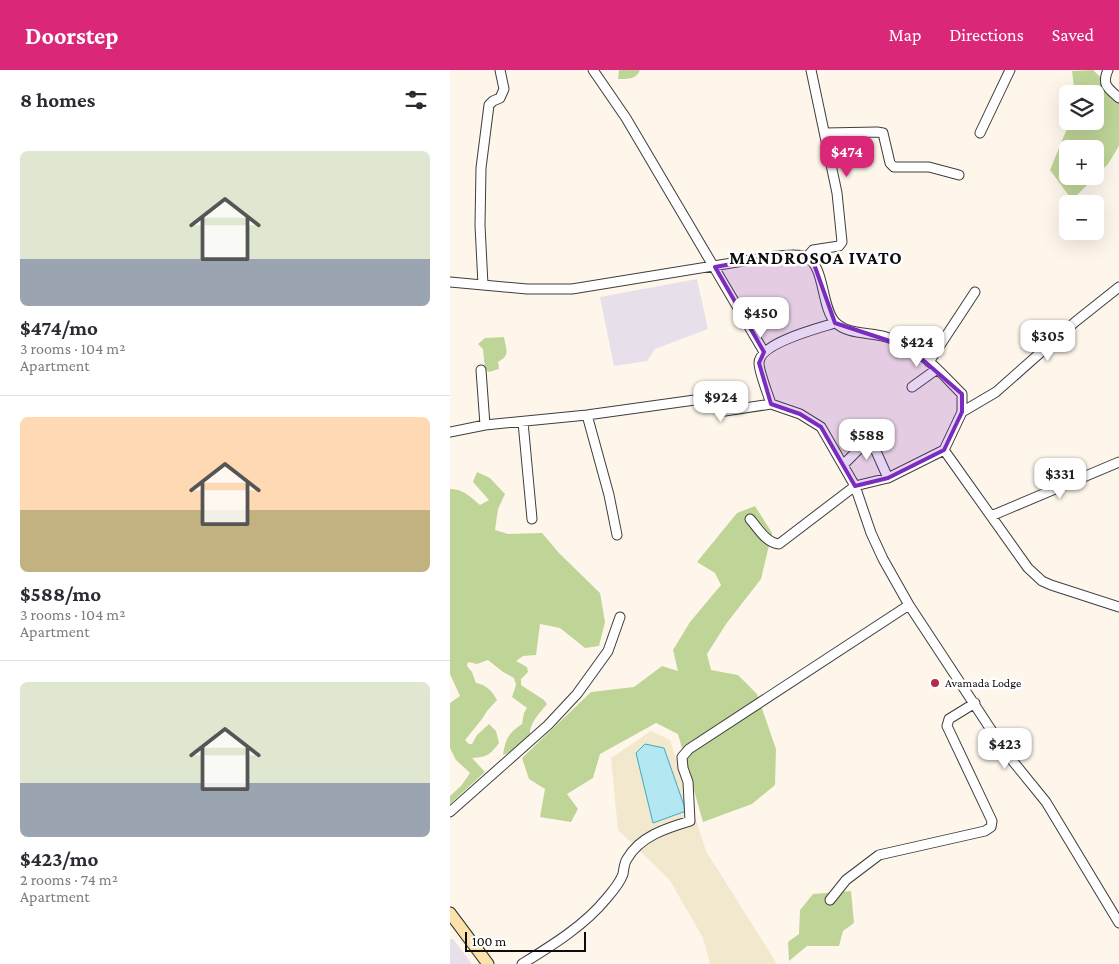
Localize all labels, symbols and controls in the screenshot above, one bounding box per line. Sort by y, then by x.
text: Doorstep [25,22,118,49]
text: Map [889,25,921,45]
text: Directions [949,25,1024,45]
text: Saved [1052,25,1094,45]
map controls [1059,85,1104,240]
button: layers [1059,85,1104,130]
icon: filters [402,86,430,114]
text: 8 homes [20,88,95,112]
pin: $474 [817,136,877,178]
button: + [1059,140,1104,185]
text: $474 [831,143,863,160]
icon: home [180,184,270,274]
button: − [1059,195,1104,240]
district label: MANDROSOA IVATO [729,248,903,268]
pin: $450 [731,296,791,339]
text: $450 [744,304,778,321]
text: $474/mo [20,316,98,340]
pin: $305 [1018,320,1078,362]
pin: $424 [887,326,947,368]
text: $305 [1031,327,1065,344]
text: $424 [900,333,934,350]
text: 3 rooms · 104 m² [20,340,125,357]
text: Apartment [20,357,90,374]
pin: $924 [691,380,751,423]
text: $924 [704,388,738,405]
pin: $588 [837,418,897,461]
text: $588 [850,426,884,443]
icon: home [180,449,270,539]
pin: $331 [1030,458,1090,500]
text: $331 [1045,465,1075,482]
text: $588/mo [20,582,101,606]
text: 3 rooms · 104 m² [20,606,125,623]
text: Apartment [20,623,90,640]
place label: Avamada Lodge [945,676,1021,690]
marker: Avamada Lodge [929,677,941,689]
icon: home [180,714,270,804]
pin: $423 [975,728,1035,770]
text: $423 [989,735,1021,752]
text: $423/mo [20,847,98,871]
text: 2 rooms · 74 m² [20,871,118,888]
text: Apartment [20,888,90,905]
scale bar [465,929,586,952]
text: 100 m [472,933,506,949]

